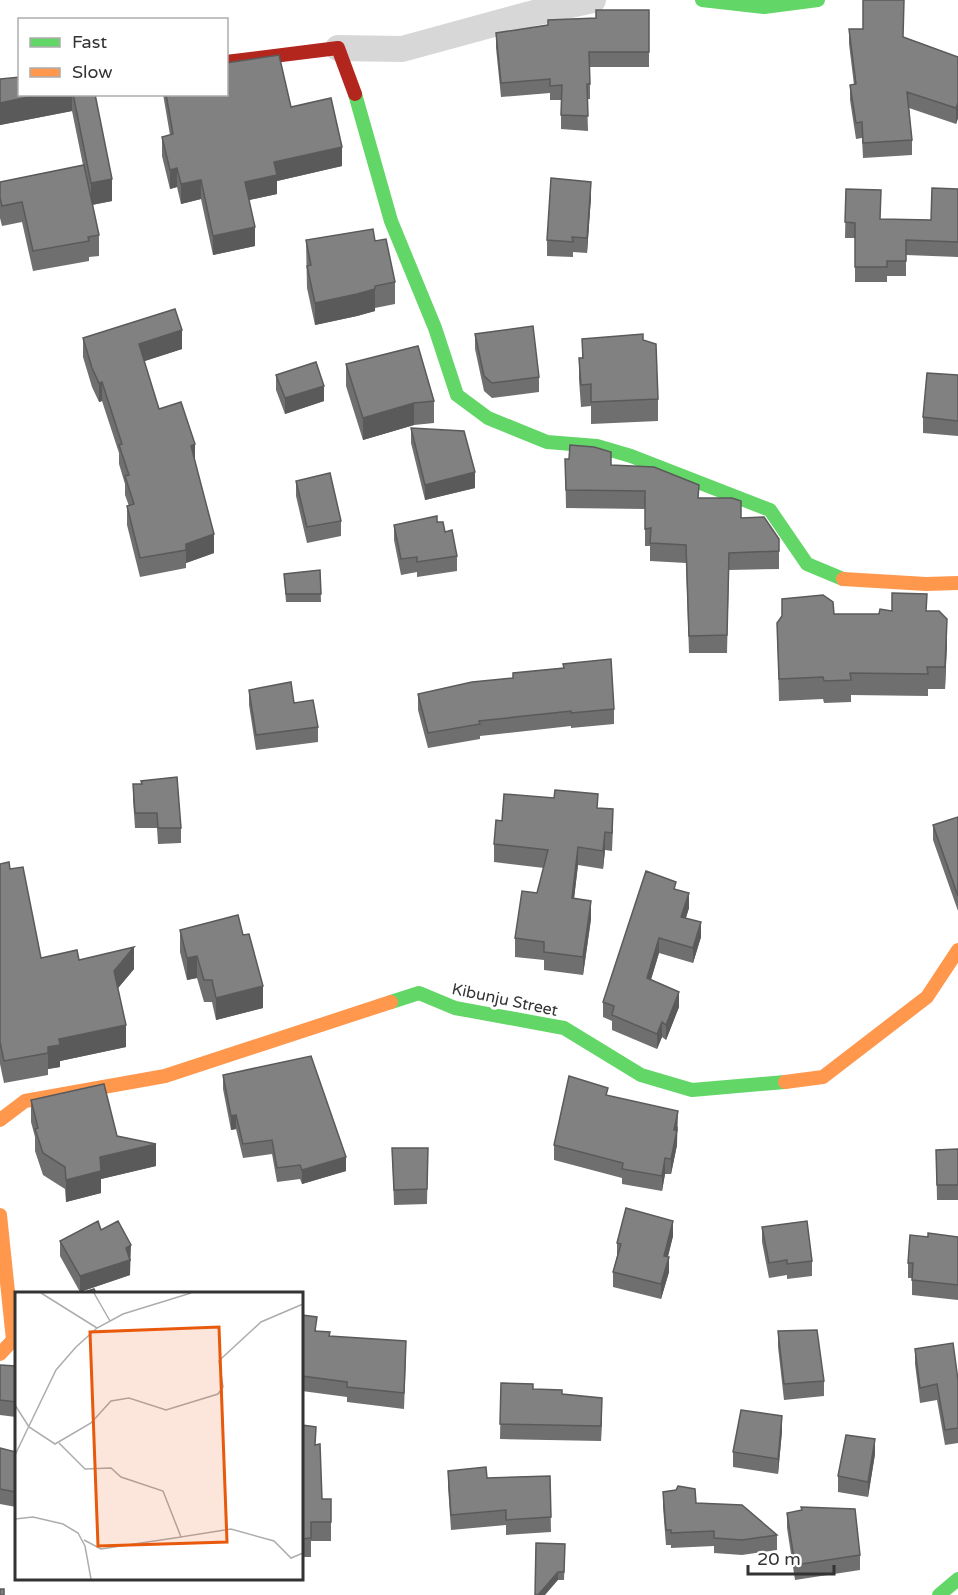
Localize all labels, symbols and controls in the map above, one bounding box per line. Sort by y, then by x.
legend [18,18,228,96]
text: Fast [72,31,107,53]
text: Slow [72,61,113,83]
street label: Kibunju Street [450,979,560,1021]
inset map [15,1292,303,1580]
scale bar [748,1538,834,1576]
text: 20 m [757,1548,801,1570]

